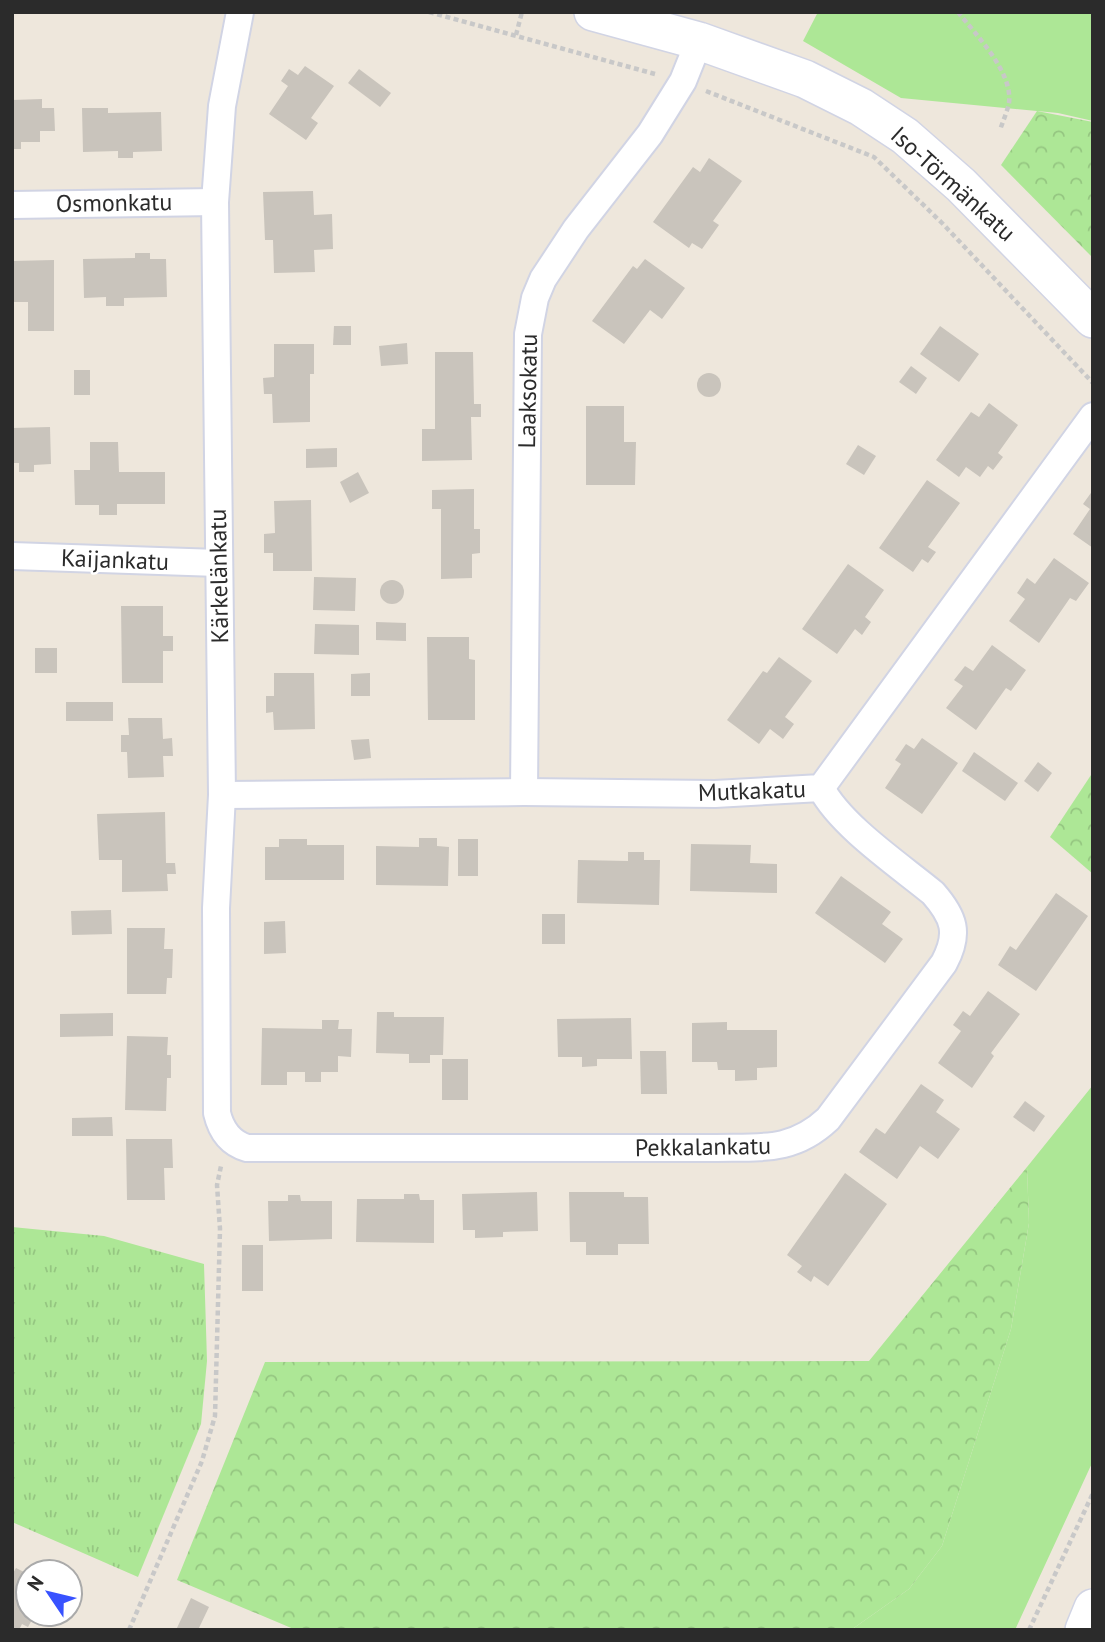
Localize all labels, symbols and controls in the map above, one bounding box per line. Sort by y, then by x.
street label: Iso-Törmänkatu [884,119,1022,248]
street label: Osmonkatu [55,186,172,219]
street label: Laaksokatu [511,333,544,449]
street label: Kärkelänkatu [202,508,235,644]
street label: Kaijankatu [60,542,170,577]
street label: Mutkakatu [698,773,806,808]
street label: Pekkalankatu [635,1130,771,1163]
north arrow [14,1558,84,1628]
text: N [22,1571,48,1595]

